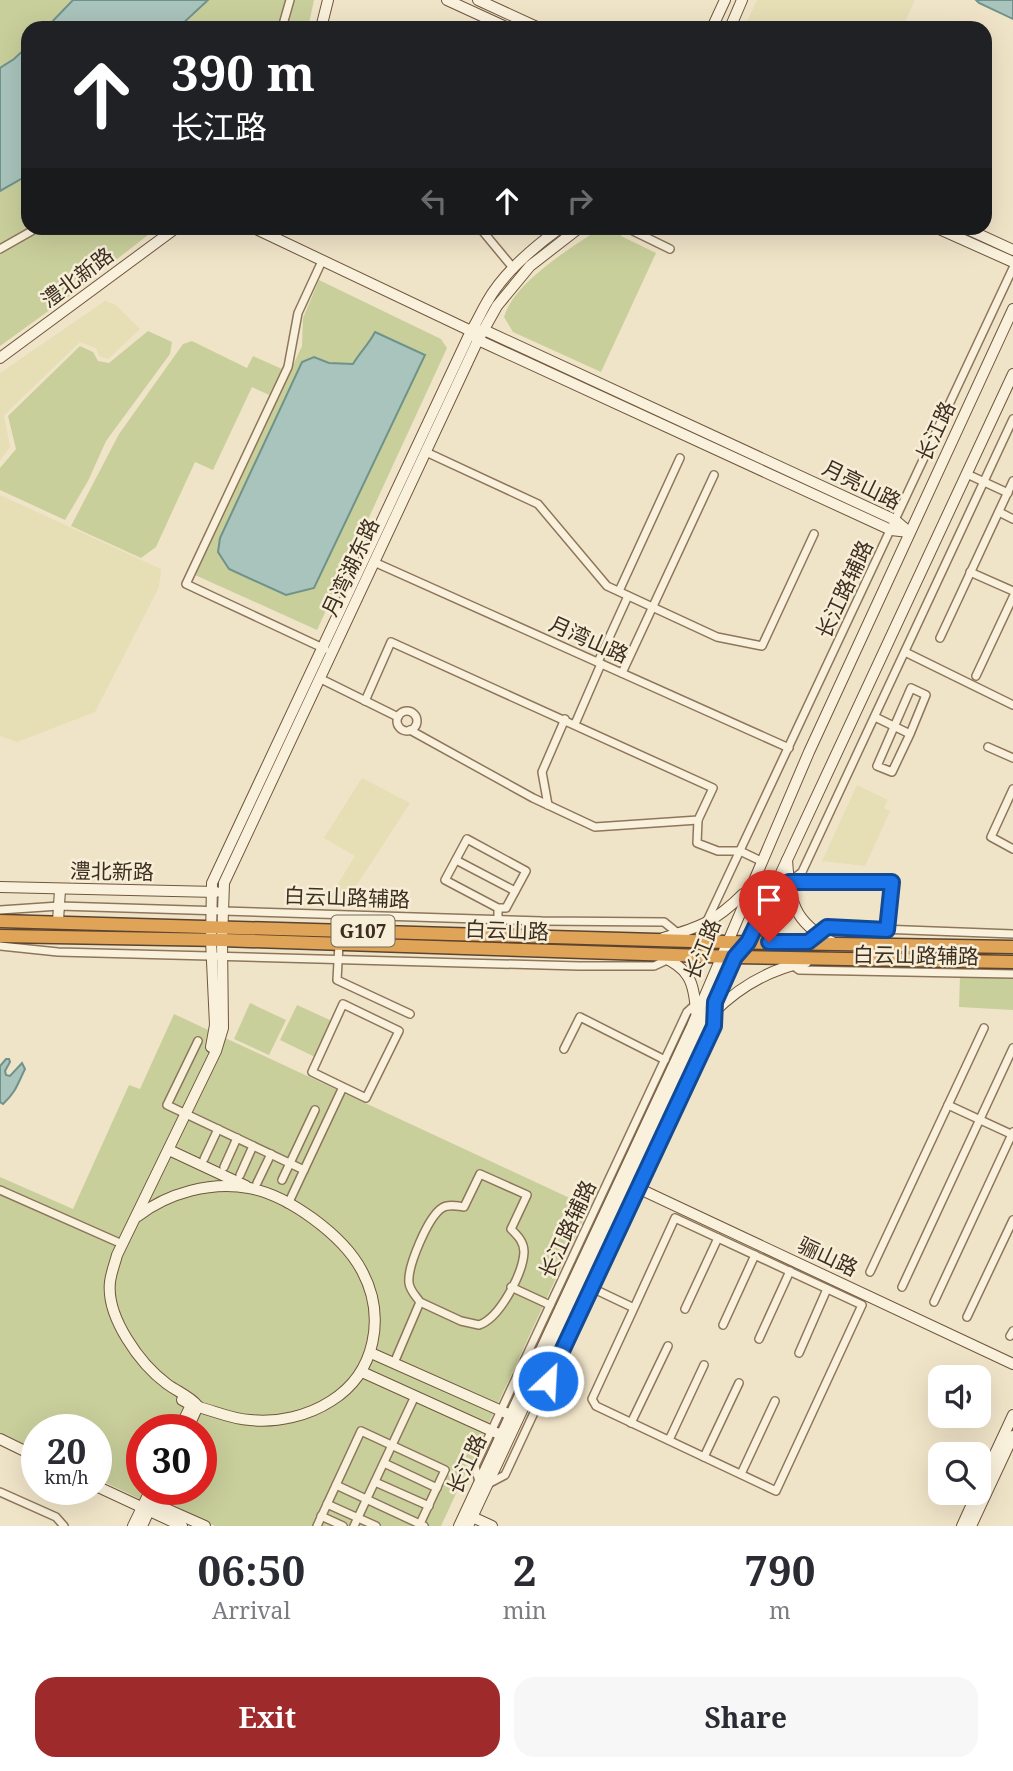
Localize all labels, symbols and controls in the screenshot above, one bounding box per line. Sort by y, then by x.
text: 390 m [171,39,315,105]
icon: ahead [56,49,147,140]
text: 长江路 [171,105,267,148]
icon: left [415,182,453,220]
icon: ahead [488,182,526,220]
icon: right [561,182,599,220]
street label: 澧北新路 [35,241,119,313]
street label: 长江路 [909,397,961,465]
street label: 月亮山路 [818,453,906,515]
street label: 月湾湖东路 [315,514,385,620]
street label: 长江路辅路 [809,536,879,642]
street label: 月湾山路 [545,609,633,669]
street label: 澧北新路 [70,856,154,886]
pin [739,870,799,942]
street label: 白云山路辅路 [284,881,410,913]
icon: arrive [750,881,788,919]
street label: 白云山路 [465,915,549,945]
street label: 长江路 [677,915,727,983]
road number: G107 [332,916,394,946]
street label: 白云山路辅路 [853,940,979,970]
street label: 长江路辅路 [532,1176,602,1282]
street label: 骊山路 [794,1230,862,1282]
position arrow [511,1344,585,1418]
map controls [928,1365,991,1505]
button: sound [928,1365,991,1428]
speed limit sign: 30 [126,1414,217,1505]
text: 20 [47,1427,86,1474]
street label: 长江路 [440,1430,492,1498]
button: search [928,1442,991,1505]
text: km/h [44,1465,89,1489]
text: 06:50 [198,1541,305,1598]
text: 2 [513,1541,537,1598]
text: 790 [744,1541,815,1598]
text: Arrival [212,1594,291,1626]
text: min [503,1594,547,1626]
text: m [769,1594,791,1626]
button: Exit [35,1677,500,1757]
button: Share [514,1677,978,1757]

